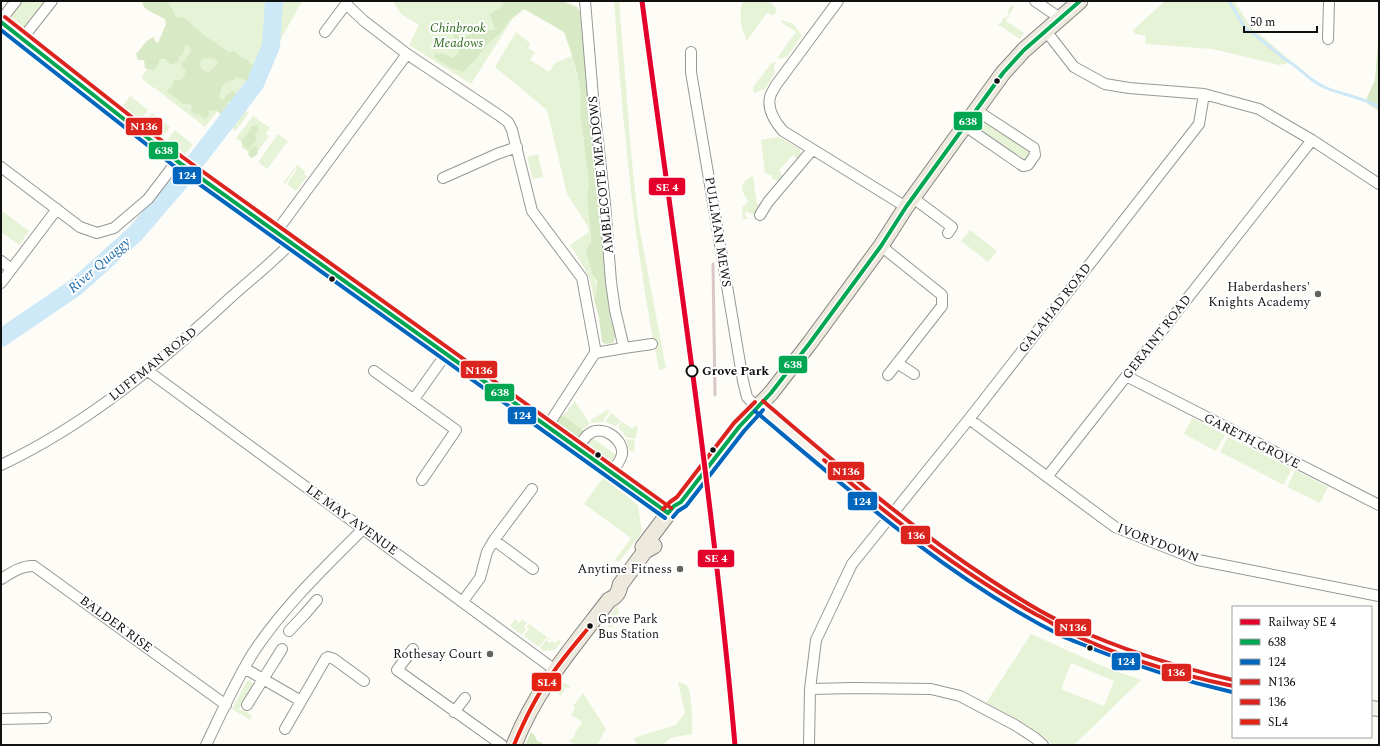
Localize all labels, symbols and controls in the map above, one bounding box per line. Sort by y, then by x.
scale bar [1244,8,1317,34]
text: 50 m [1250,13,1275,32]
park label: Chinbrook Meadows [430,18,486,53]
unlabelled marker [992,76,1002,86]
street label: AMBLECOTE MEADOWS [583,95,619,255]
line badge: 638 [953,111,983,131]
text: 638 [959,113,977,130]
line badge: N136 [125,117,163,136]
text: N136 [130,118,158,135]
line badge: 638 [148,141,179,160]
text: 638 [155,142,173,159]
line badge: 124 [172,166,202,185]
text: 124 [178,167,197,184]
street label: PULLMAN MEWS [699,175,737,289]
line badge: SE 4 [648,177,686,196]
text: SE 4 [656,179,679,196]
water label: River Quaggy [63,231,135,298]
street label: GALAHAD ROAD [1013,259,1097,357]
unlabelled marker [327,274,337,284]
place label: Haberdashers' Knights Academy [1208,277,1311,312]
marker: Haberdashers' Knights Academy [1313,289,1323,299]
street label: GERAINT ROAD [1117,290,1197,384]
street label: LUFFMAN ROAD [104,322,202,406]
line badge: 638 [778,355,808,374]
text: 638 [784,356,802,373]
line badge: N136 [460,360,498,379]
place label: Grove Park [702,361,769,381]
text: N136 [465,362,493,379]
marker: Grove Park [685,364,699,378]
line badge: 638 [484,383,515,402]
text: 638 [491,384,509,401]
line badge: 124 [507,406,537,425]
text: 124 [513,407,532,424]
street label: GARETH GROVE [1200,408,1304,474]
unlabelled marker [708,445,718,455]
unlabelled marker [593,450,603,460]
line badge: N136 [827,461,865,481]
text: N136 [832,463,860,480]
street label: LE MAY AVENUE [302,480,402,560]
line badge: 124 [847,491,878,511]
text: 124 [853,493,872,510]
street label: IVORYDOWN [1114,518,1202,568]
line badge: 136 [900,525,931,545]
text: 136 [907,527,925,544]
line badge: SE 4 [697,549,735,568]
text: SE 4 [705,550,728,567]
place label: Anytime Fitness [578,559,672,579]
marker: Anytime Fitness [675,564,685,574]
street label: BALDER RISE [76,591,156,657]
legend [1232,606,1372,738]
place label: Grove Park Bus Station [598,610,659,644]
text: Railway SE 4 [1268,613,1336,632]
line badge: N136 [1054,618,1092,637]
text: N136 [1059,619,1087,636]
marker: Grove Park Bus Station [585,621,595,631]
text: 638 [1268,633,1286,652]
unlabelled marker [1085,643,1095,653]
place label: Rothesay Court [393,644,482,664]
marker: Rothesay Court [485,649,495,659]
line badge: 124 [1111,652,1141,671]
text: 124 [1117,653,1136,670]
text: 124 [1268,653,1286,672]
line badge: 136 [1161,663,1192,682]
text: 136 [1167,664,1185,681]
line badge: SL4 [531,672,562,692]
text: N136 [1268,673,1296,692]
text: SL4 [537,674,558,691]
text: 136 [1268,693,1286,712]
text: SL4 [1268,713,1288,732]

